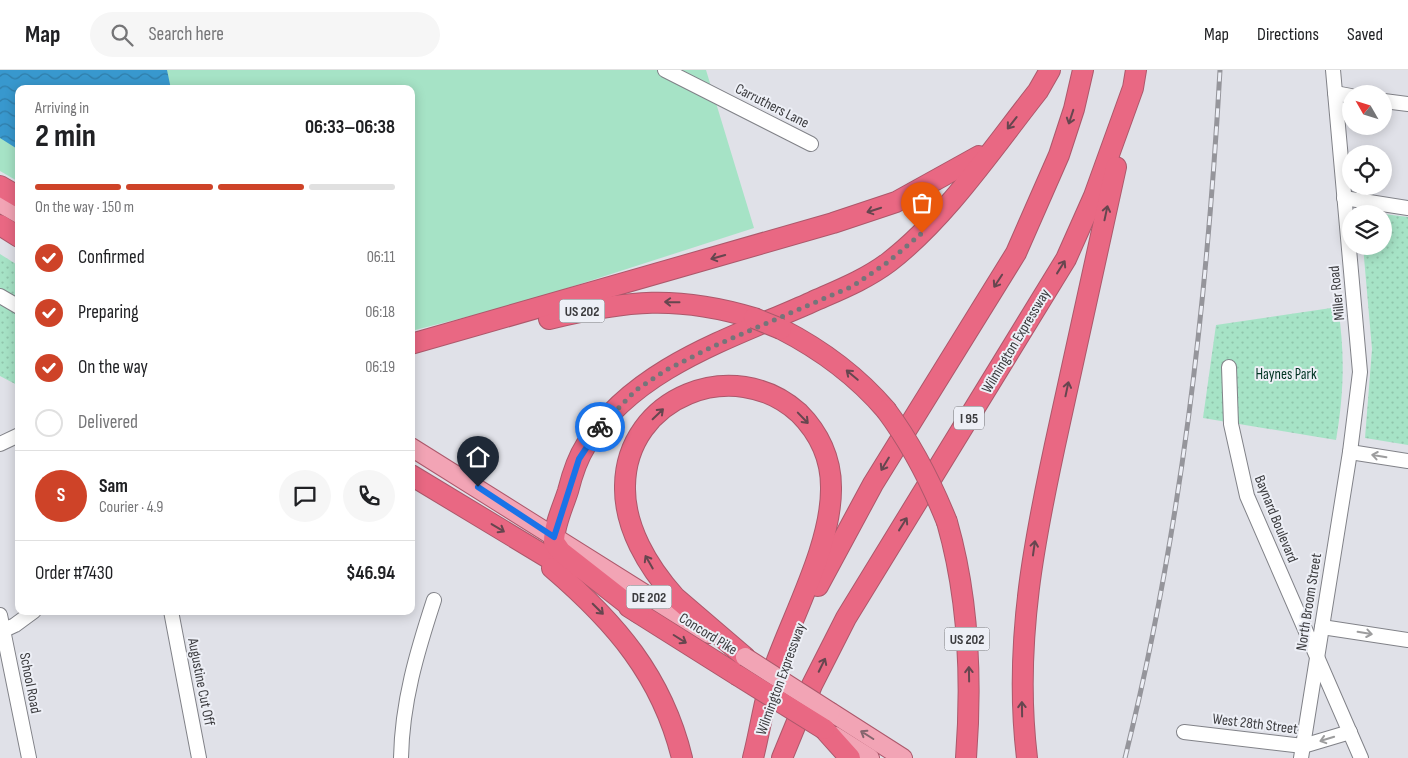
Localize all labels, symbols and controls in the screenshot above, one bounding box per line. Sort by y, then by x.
search box [90,12,440,57]
text: Map [25,20,60,49]
icon: search [108,21,136,49]
text: Search here [148,23,224,46]
text: Map [1204,24,1229,45]
text: Directions [1257,24,1319,45]
text: Saved [1347,24,1383,45]
street label: Carruthers Lane [732,79,812,133]
north arrow [1342,85,1392,135]
map controls [1342,85,1392,255]
text: Arriving in [35,99,89,118]
one-way arrow [1066,109,1075,125]
text: 06:33–06:38 [305,116,395,139]
one-way arrow [1007,116,1018,129]
text: 2 min [35,117,96,156]
button: locate [1342,145,1392,195]
pin [901,182,943,233]
icon: bag [908,189,936,217]
text: On the way · 150 m [35,198,134,217]
one-way arrow [1101,205,1111,221]
button: layers [1342,205,1392,255]
one-way arrow [866,206,882,215]
icon: check [35,244,63,272]
text: Confirmed [78,246,145,269]
text: 06:11 [367,248,395,267]
one-way arrow [710,252,726,262]
one-way arrow [1057,260,1067,274]
street label: Miller Road [1325,265,1349,321]
one-way arrow [993,274,1003,288]
street label: Wilmington Expressway [977,285,1055,396]
one-way arrow [664,297,680,307]
icon: check [35,299,63,327]
road number: US 202 [560,300,604,322]
text: Preparing [78,301,139,324]
text: 06:18 [365,303,395,322]
icon: check [35,354,63,382]
text: On the way [78,356,148,379]
text: 06:19 [365,358,395,377]
park label: Haynes Park [1255,365,1317,384]
one-way arrow [846,369,859,380]
one-way arrow [1063,381,1072,397]
courier [575,402,625,452]
road number: I 95 [954,406,984,429]
one-way arrow [651,408,664,420]
text: Delivered [78,411,138,434]
one-way arrow [797,412,809,424]
icon: bike [586,413,614,441]
pin [457,436,499,487]
icon: home [464,443,492,471]
one-way arrow [1371,451,1387,461]
one-way arrow [880,457,890,471]
button: chat [279,470,331,522]
button: phone [343,470,395,522]
street label: Baynard Boulevard [1250,472,1302,566]
text: Sam [99,475,128,498]
text: S [57,484,65,507]
text: Courier · 4.9 [99,498,163,517]
one-way arrow [898,518,908,532]
one-way arrow [490,523,504,533]
one-way arrow [1029,540,1039,556]
street label: North Broom Street [1292,551,1326,652]
one-way arrow [644,554,654,569]
text: Order #7430 [35,562,113,585]
text: $46.94 [346,562,395,585]
road number: DE 202 [626,586,672,608]
one-way arrow [592,603,604,616]
street label: Concord Pike [675,609,741,659]
street label: Wilmington Expressway [752,620,810,738]
road number: US 202 [944,628,990,650]
one-way arrow [1357,629,1373,639]
one-way arrow [672,634,686,644]
street label: Augustine Cut Off [183,636,219,728]
street label: School Road [15,651,45,715]
one-way arrow [817,658,827,673]
one-way arrow [964,667,974,683]
one-way arrow [1017,702,1027,718]
street label: West 28th Street [1211,709,1299,739]
one-way arrow [860,730,874,740]
one-way arrow [1319,735,1335,745]

